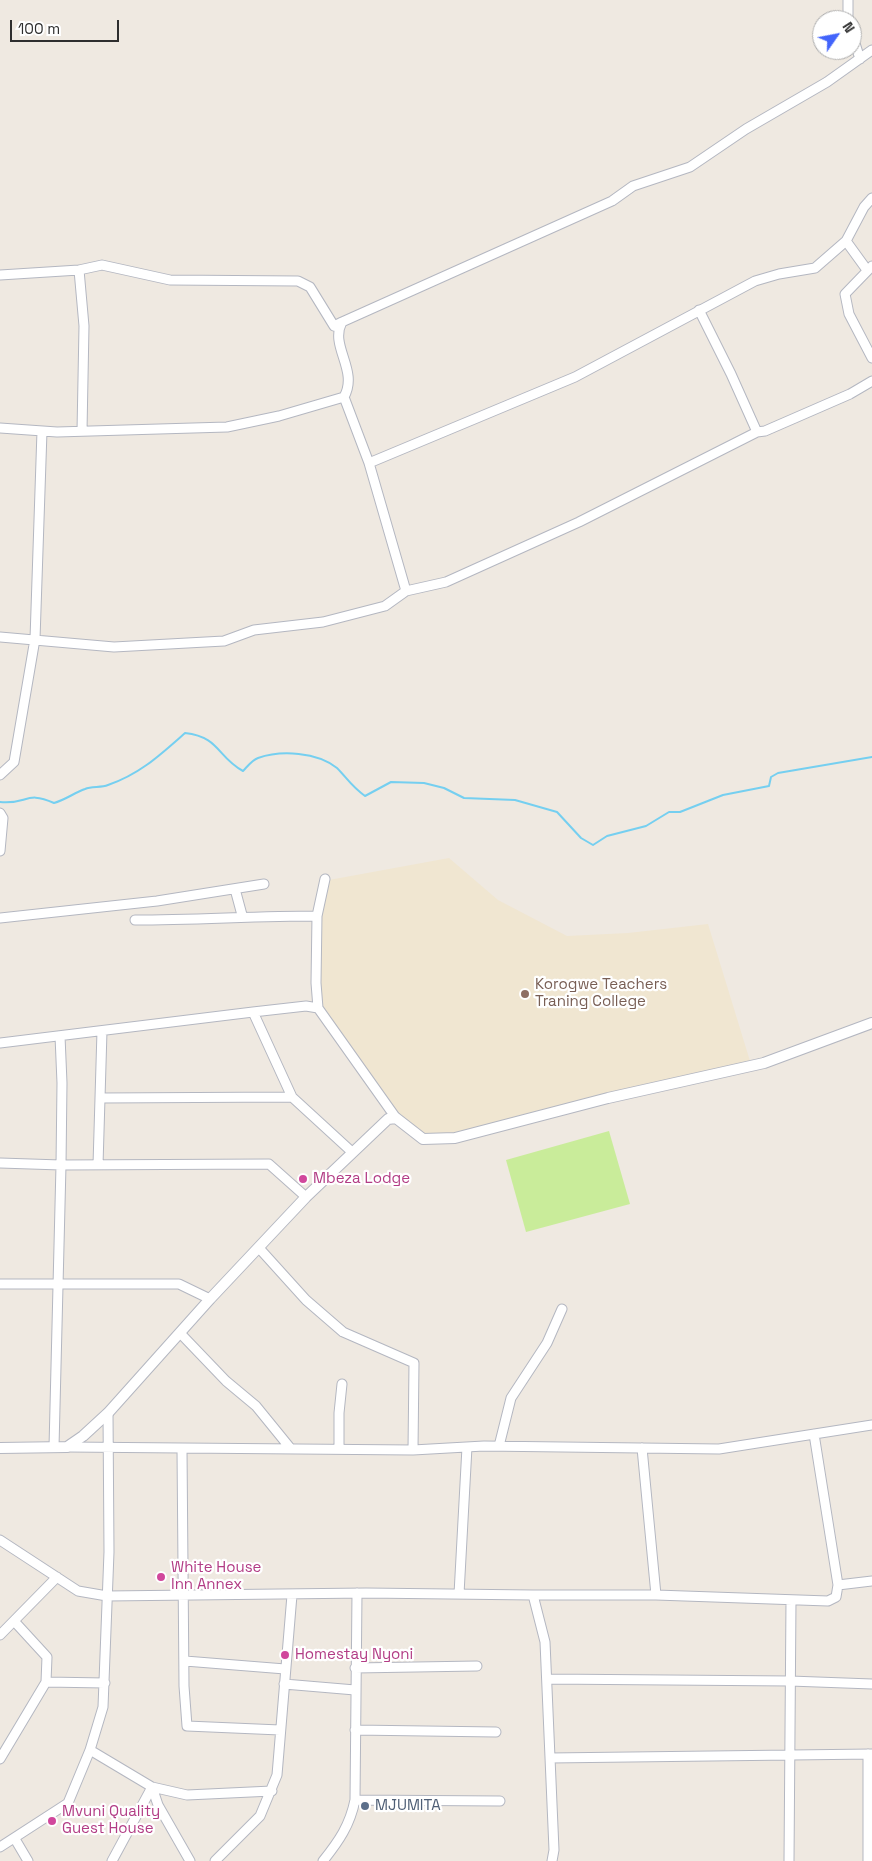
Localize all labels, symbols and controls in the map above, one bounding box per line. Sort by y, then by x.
scale bar [12,10,121,42]
north arrow [812,10,862,60]
text: 100 m [18,19,60,38]
text: N [839,19,859,36]
place label: Korogwe Teachers Traning College [535,976,667,1011]
marker: Korogwe Teachers Traning College [519,988,531,1000]
place label: Mbeza Lodge [313,1170,410,1188]
marker: Mbeza Lodge [297,1173,309,1185]
place label: White House Inn Annex [171,1559,261,1594]
marker: White House Inn Annex [155,1571,167,1583]
place label: Homestay Nyoni [295,1646,413,1664]
marker: Homestay Nyoni [279,1649,291,1661]
place label: MJUMITA [375,1797,441,1815]
marker: MJUMITA [359,1800,371,1812]
place label: Mvuni Quality Guest House [62,1803,160,1838]
marker: Mvuni Quality Guest House [46,1815,58,1827]

